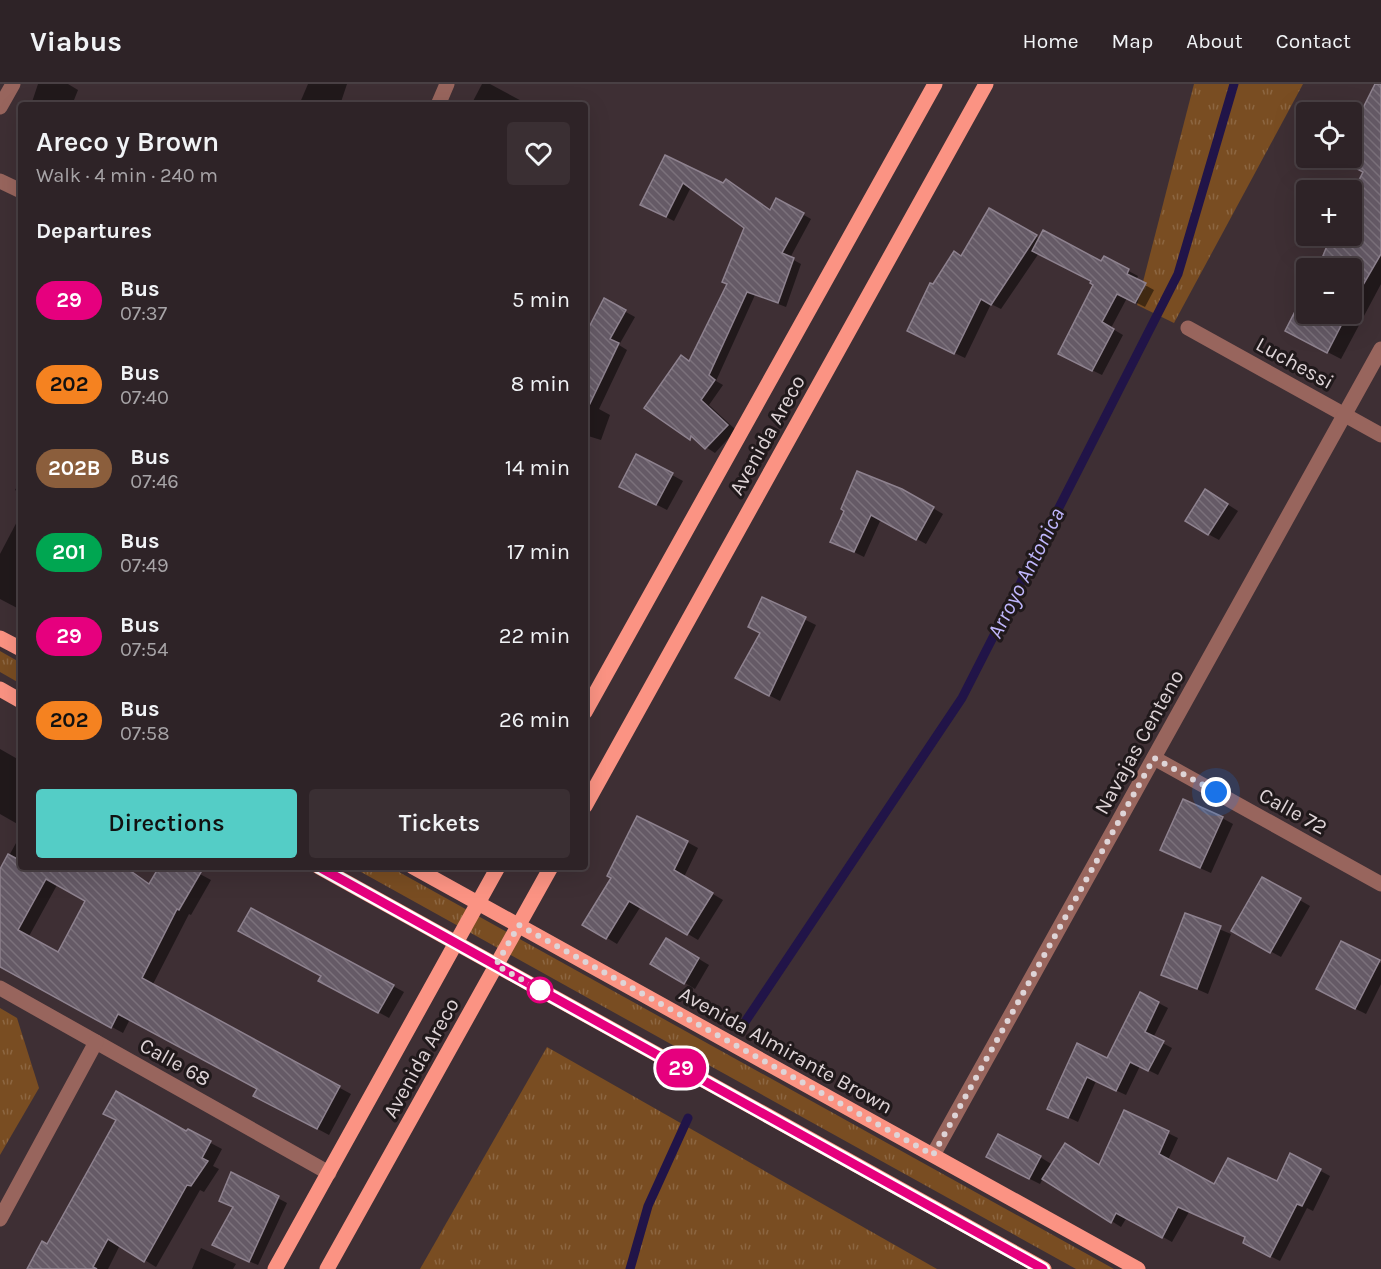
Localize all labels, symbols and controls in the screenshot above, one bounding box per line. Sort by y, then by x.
text: Viabus [30,25,122,58]
text: Home [1023,29,1079,53]
text: Map [1112,29,1153,53]
text: About [1186,29,1243,53]
text: Contact [1276,29,1351,53]
map controls [1296,102,1362,324]
button: locate [1296,102,1362,168]
button: heart [507,122,570,185]
text: Areco y Brown [36,125,219,158]
text: Walk · 4 min · 240 m [36,164,218,187]
button: + [1296,180,1362,246]
text: Departures [36,218,152,244]
button: − [1296,258,1362,324]
text: Bus [120,276,160,302]
text: 5 min [512,287,570,313]
text: 29 [56,288,82,312]
text: 07:37 [120,302,167,325]
street label: Luchessi [1252,332,1338,394]
text: Bus [120,360,160,386]
text: 8 min [511,371,570,397]
street label: Avenida Areco [724,371,810,499]
text: 202 [50,372,88,396]
text: 07:40 [120,386,169,409]
text: Bus [130,444,170,470]
text: 14 min [505,455,570,481]
text: 202B [48,456,100,480]
text: 07:46 [130,470,179,493]
water label: Arroyo Antonica [982,503,1070,643]
text: Bus [120,528,160,554]
text: 17 min [507,539,570,565]
text: 201 [52,540,86,564]
text: 07:49 [120,554,169,577]
text: Bus [120,612,160,638]
text: 22 min [499,623,570,649]
text: 29 [56,624,82,648]
text: 07:54 [120,638,168,661]
street label: Navajas Centeno [1089,666,1189,818]
text: Bus [120,696,160,722]
text: 26 min [499,707,570,733]
text: 202 [50,708,88,732]
text: 07:58 [120,722,169,745]
your location [1201,777,1231,807]
street label: Calle 72 [1255,783,1331,839]
button: Directions [36,789,297,858]
button: Tickets [309,789,570,858]
unlabelled marker [527,977,553,1003]
street label: Avenida Almirante Brown [675,981,897,1119]
street label: Avenida Areco [378,994,464,1122]
street label: Calle 68 [136,1033,214,1091]
line badge: 29 [654,1048,708,1088]
text: 29 [668,1056,694,1080]

